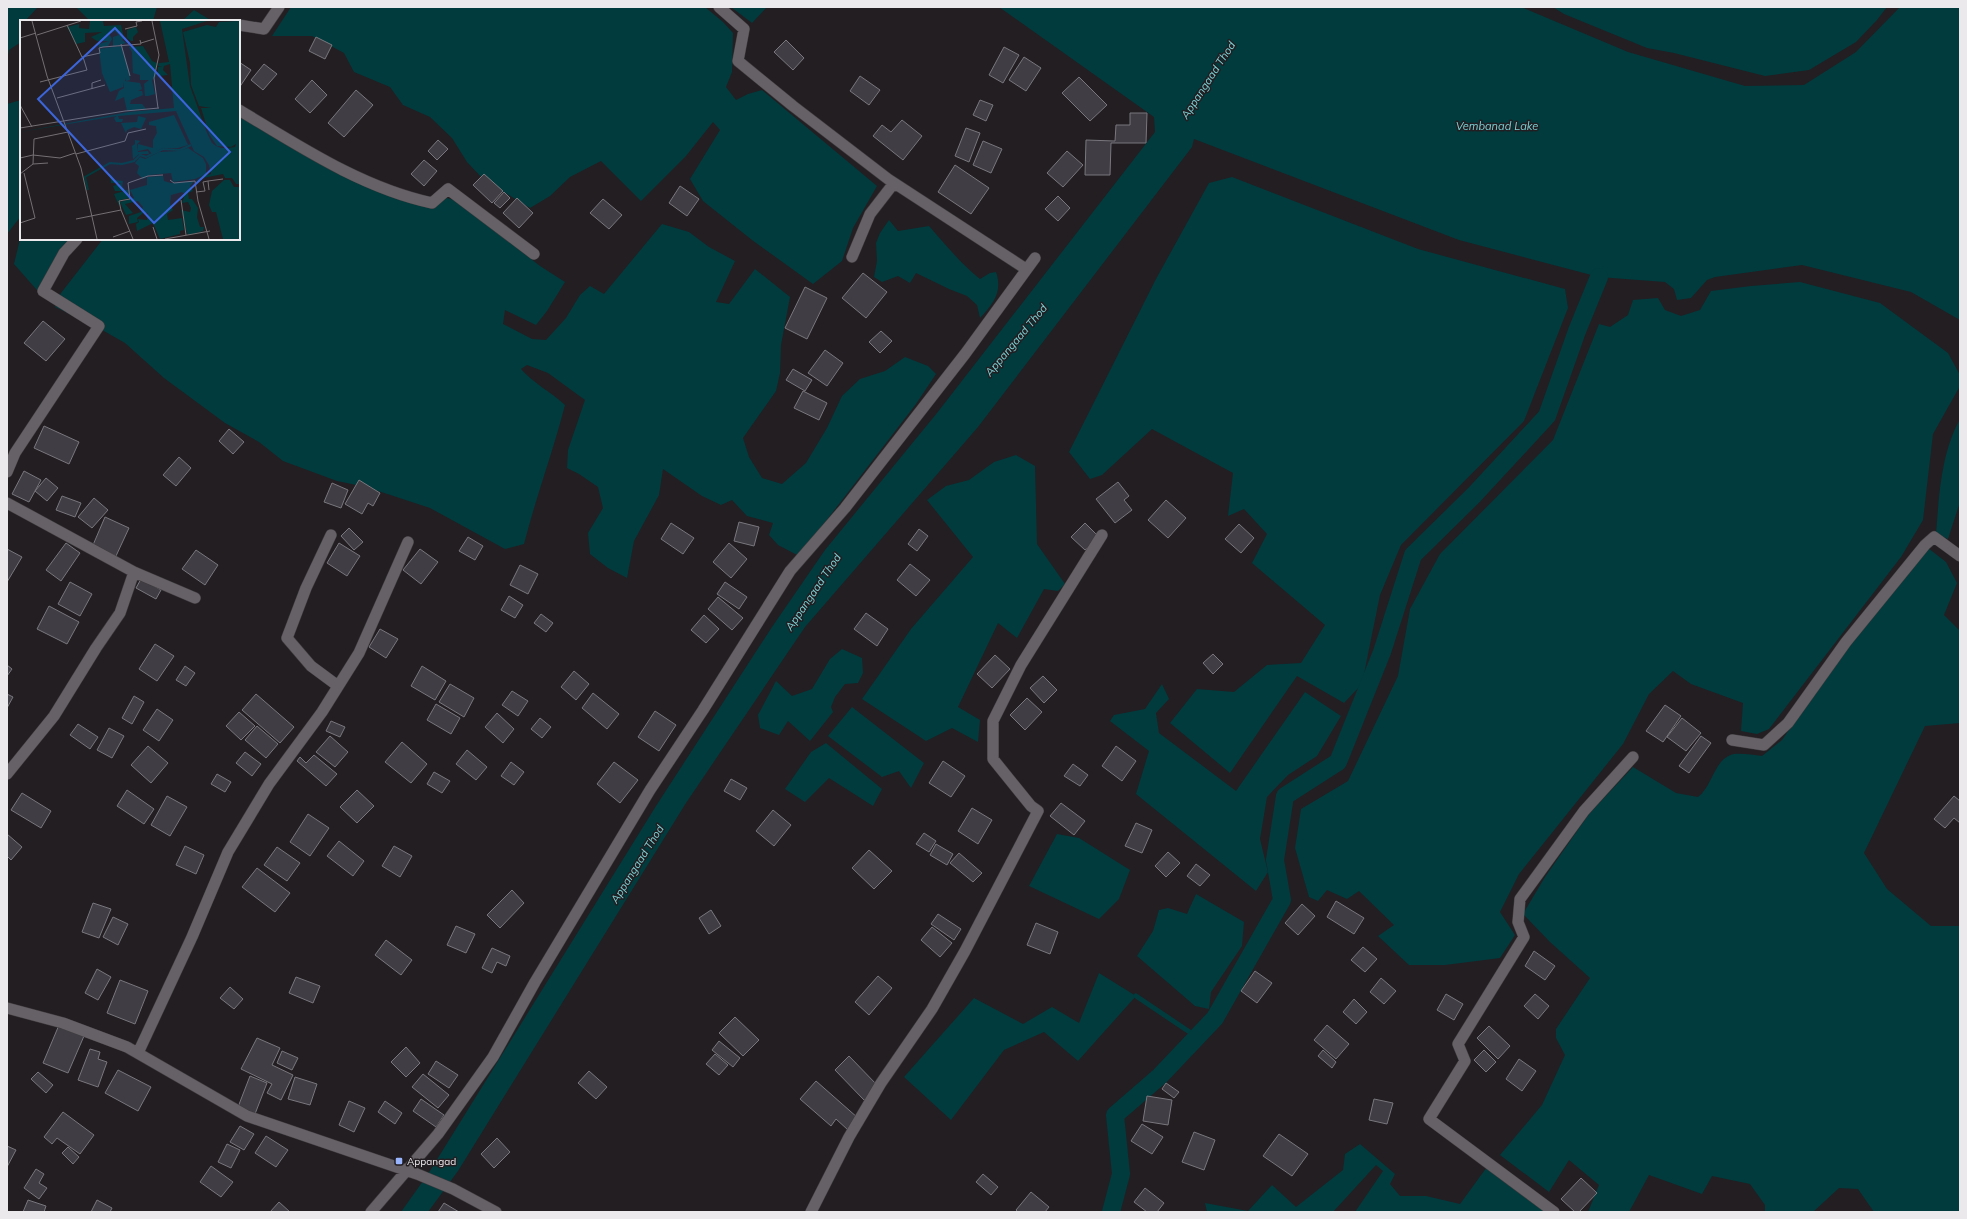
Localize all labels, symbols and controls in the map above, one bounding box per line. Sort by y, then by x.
inset map [20,20,240,240]
water label: Appangaad Thod [1177,38,1238,122]
water label: Vembanad Lake [1456,119,1538,133]
water label: Appangaad Thod [981,301,1050,380]
water label: Appangaad Thod [782,551,844,634]
water label: Appangaad Thod [607,822,667,907]
place label: Appangad [407,1155,456,1168]
marker: Appangad [394,1156,404,1166]

